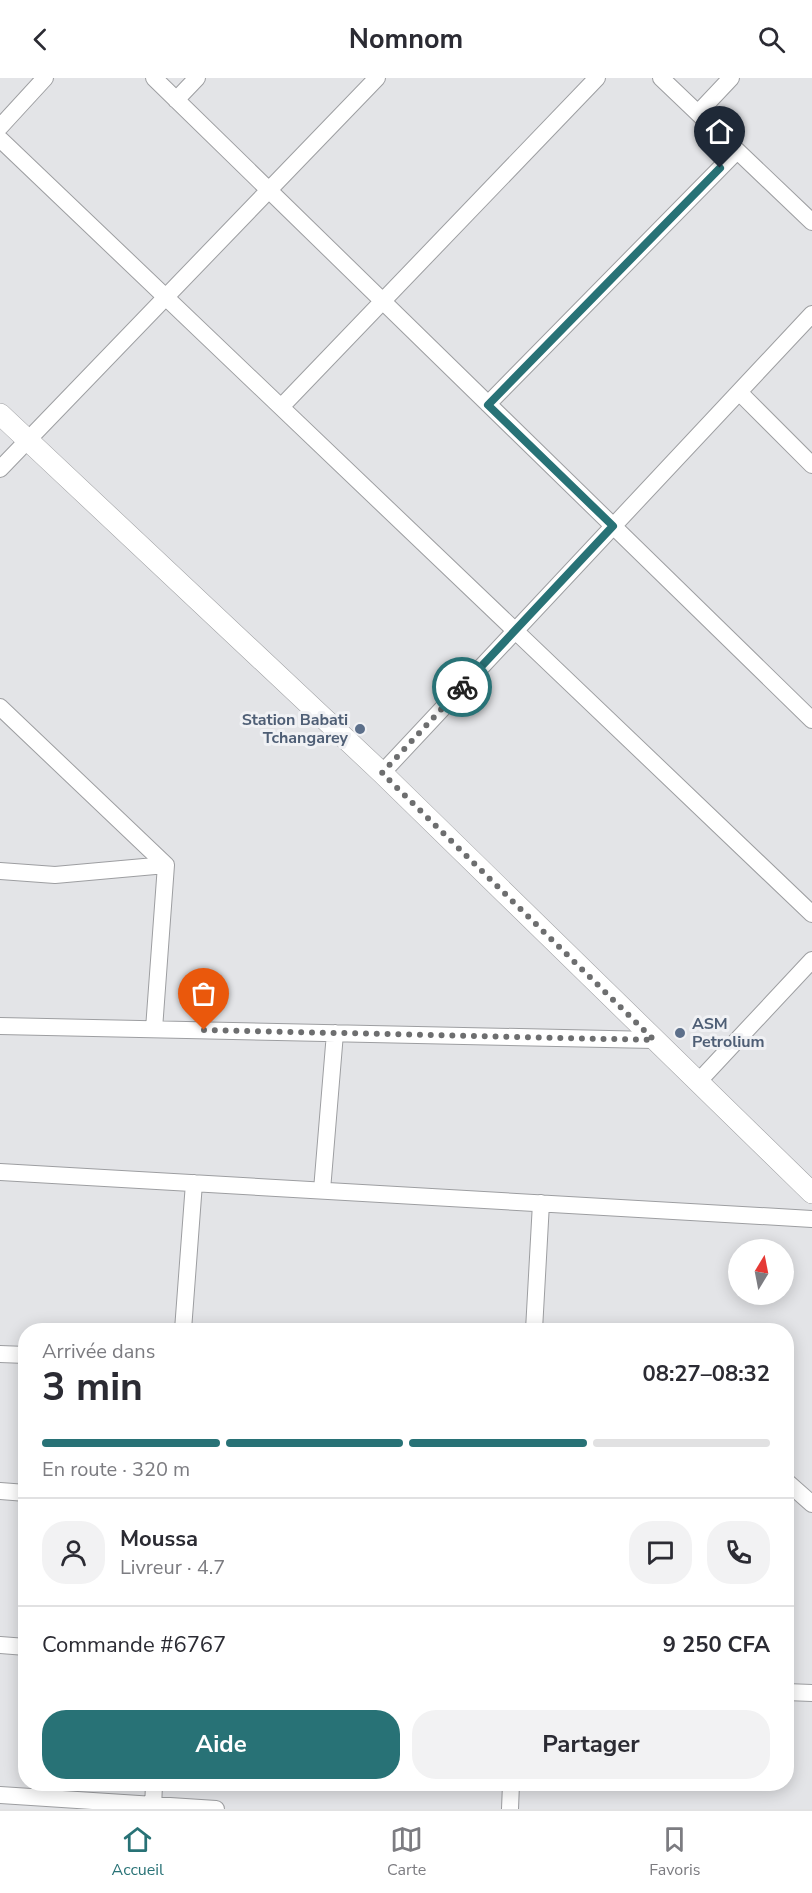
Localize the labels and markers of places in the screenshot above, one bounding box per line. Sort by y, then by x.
pin [694,106,745,168]
place label: Station Babati Tchangarey [242,709,349,749]
marker: Station Babati Tchangarey [353,722,367,736]
pin [178,968,229,1030]
place label: ASM Petrolium [692,1013,765,1053]
marker: ASM Petrolium [673,1026,687,1040]

